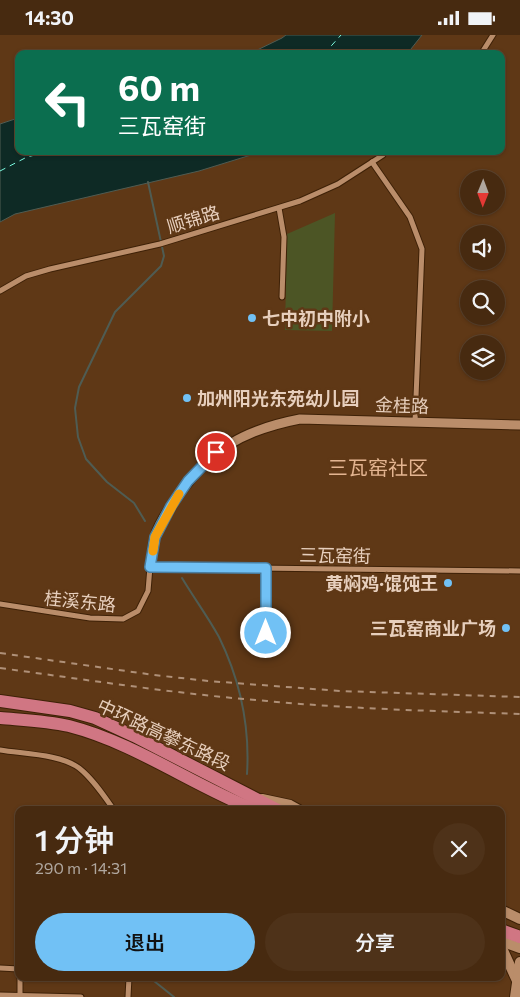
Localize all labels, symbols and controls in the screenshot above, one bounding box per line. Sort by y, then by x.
text: 14:30 [25,6,74,29]
text: 60 m [118,65,200,108]
icon: left [35,70,100,135]
text: 三瓦窑街 [118,112,206,139]
north arrow [460,170,505,215]
map controls [460,170,505,380]
street label: 顺锦路 [164,201,222,237]
button: sound [460,225,505,270]
button: search [460,280,505,325]
place label: 七中初中附小 [262,307,370,329]
marker: 七中初中附小 [246,312,258,324]
button: layers [460,335,505,380]
place label: 加州阳光东苑幼儿园 [197,387,359,409]
marker: 加州阳光东苑幼儿园 [181,392,193,404]
street label: 金桂路 [375,393,429,417]
pin [195,431,237,473]
icon: arrive [202,438,230,466]
district label: 三瓦窑社区 [328,455,428,479]
street label: 三瓦窑街 [299,543,371,567]
place label: 黄焖鸡·馄饨王 [325,572,438,594]
marker: 黄焖鸡·馄饨王 [442,577,454,589]
street label: 桂溪东路 [43,586,117,616]
position arrow [239,606,291,658]
place label: 三瓦窑商业广场 [370,617,496,639]
marker: 三瓦窑商业广场 [500,622,512,634]
street label: 中环路高攀东路段 [94,694,234,774]
text: 1 分钟 [35,820,114,857]
button: close [433,823,485,875]
text: 290 m · 14:31 [35,858,127,877]
button: 退出 [35,913,255,971]
button: 分享 [265,913,485,971]

